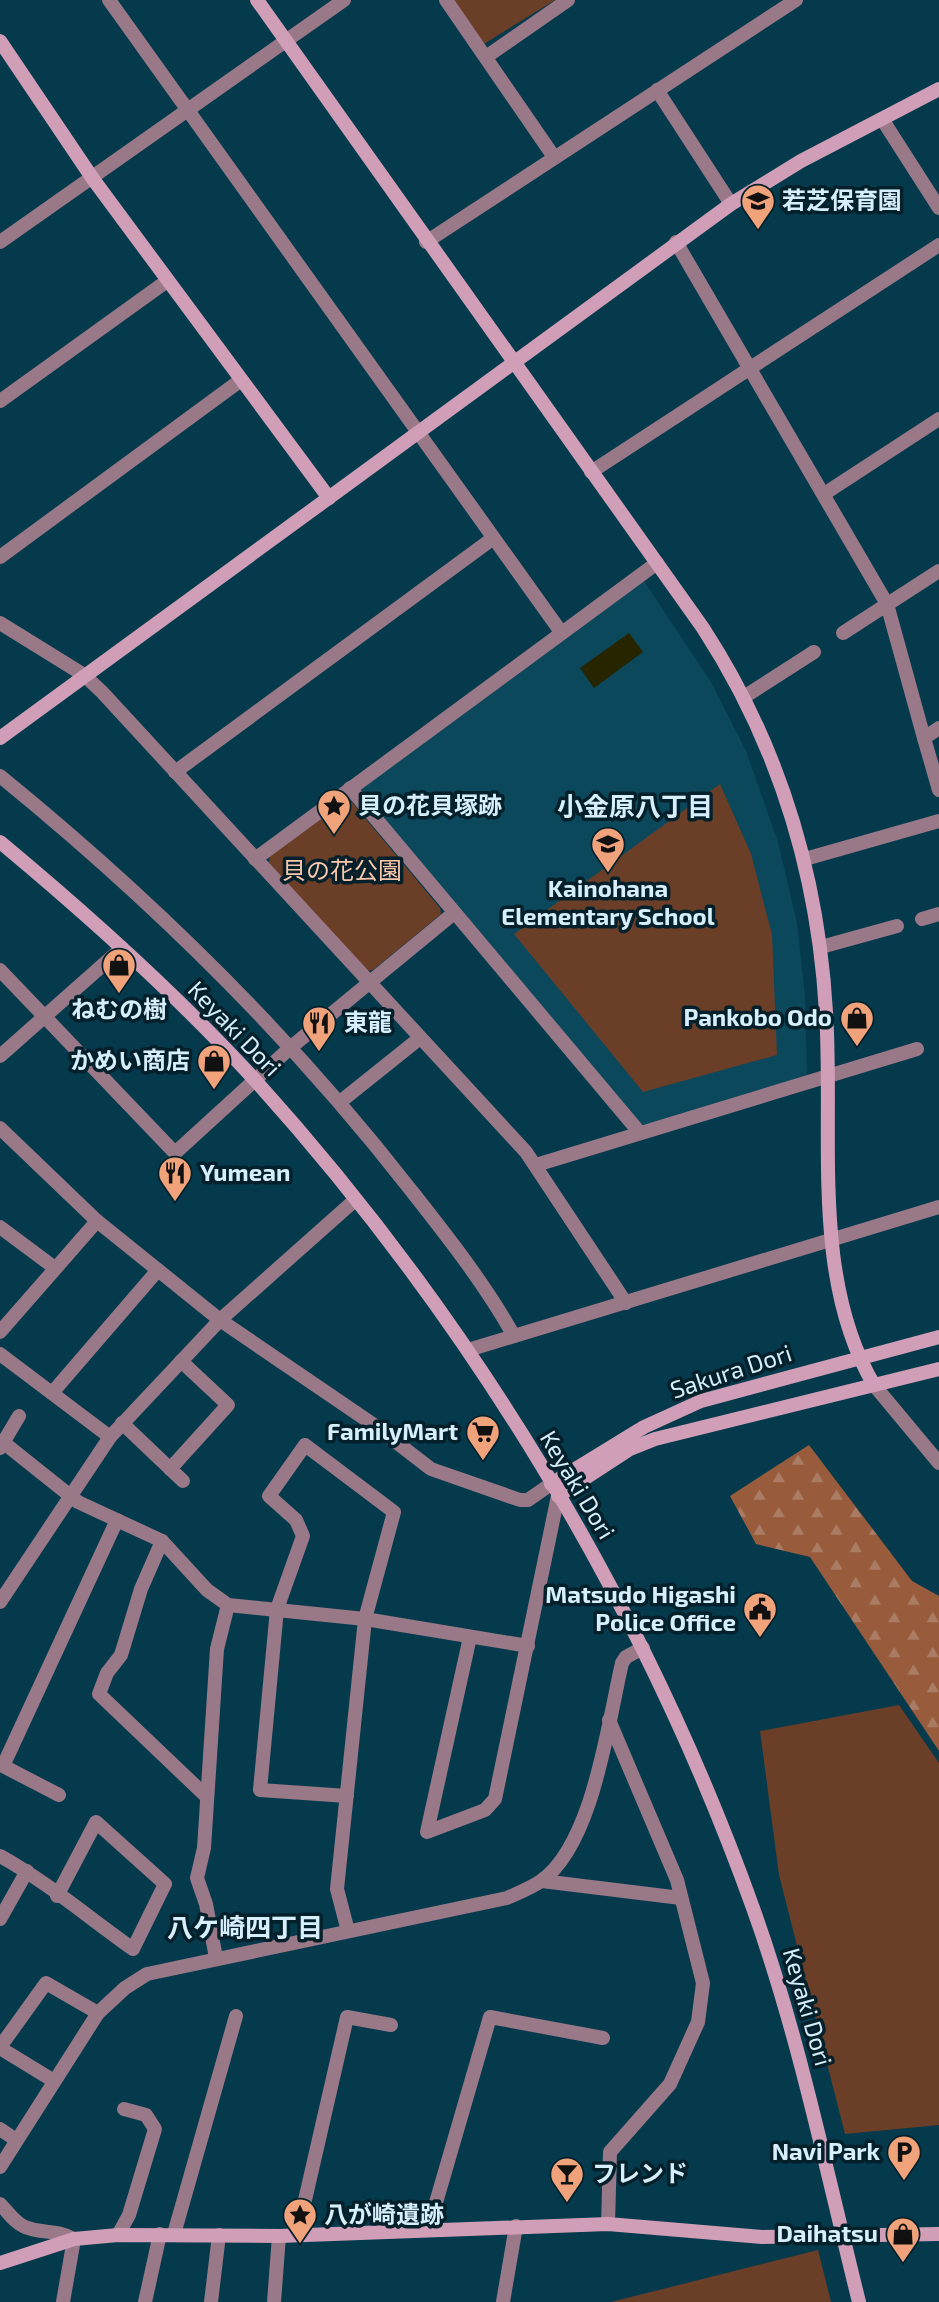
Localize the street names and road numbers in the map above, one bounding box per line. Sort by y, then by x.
street label: Keyaki Dori [183,974,288,1082]
street label: Sakura Dori [666,1337,795,1404]
street label: Keyaki Dori [535,1425,622,1544]
street label: Keyaki Dori [778,1944,839,2069]

